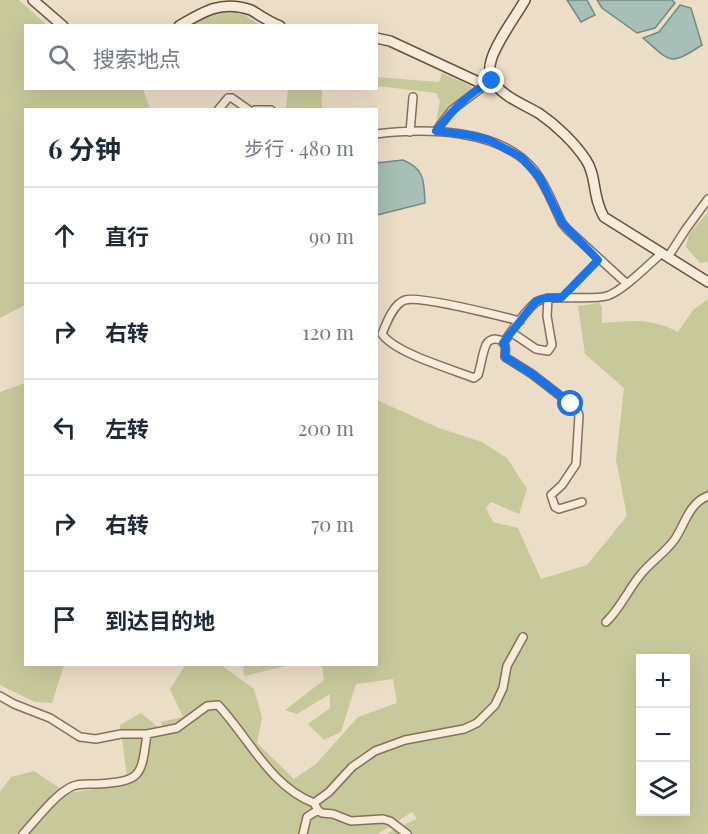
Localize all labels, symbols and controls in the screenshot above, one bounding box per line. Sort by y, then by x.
search box [24,24,378,90]
icon: search [45,41,78,74]
text: 搜索地点 [93,43,181,73]
route end [478,67,504,93]
text: 6 分钟 [48,131,121,166]
text: 步行 · 480 m [244,134,354,161]
icon: ahead [48,219,81,252]
text: 直行 [105,221,149,251]
text: 90 m [309,222,354,249]
icon: right [48,315,81,348]
text: 右转 [105,317,149,347]
text: 120 m [302,318,354,345]
route start [557,390,583,416]
icon: left [48,411,81,444]
text: 左转 [105,413,149,443]
text: 200 m [298,414,354,441]
icon: right [48,507,81,540]
text: 右转 [105,509,149,539]
text: 70 m [311,510,354,537]
icon: arrive [48,603,81,636]
text: 到达目的地 [105,605,215,635]
map controls [636,654,690,816]
button: + [636,654,690,708]
button: − [636,708,690,762]
button: layers [636,762,690,816]

